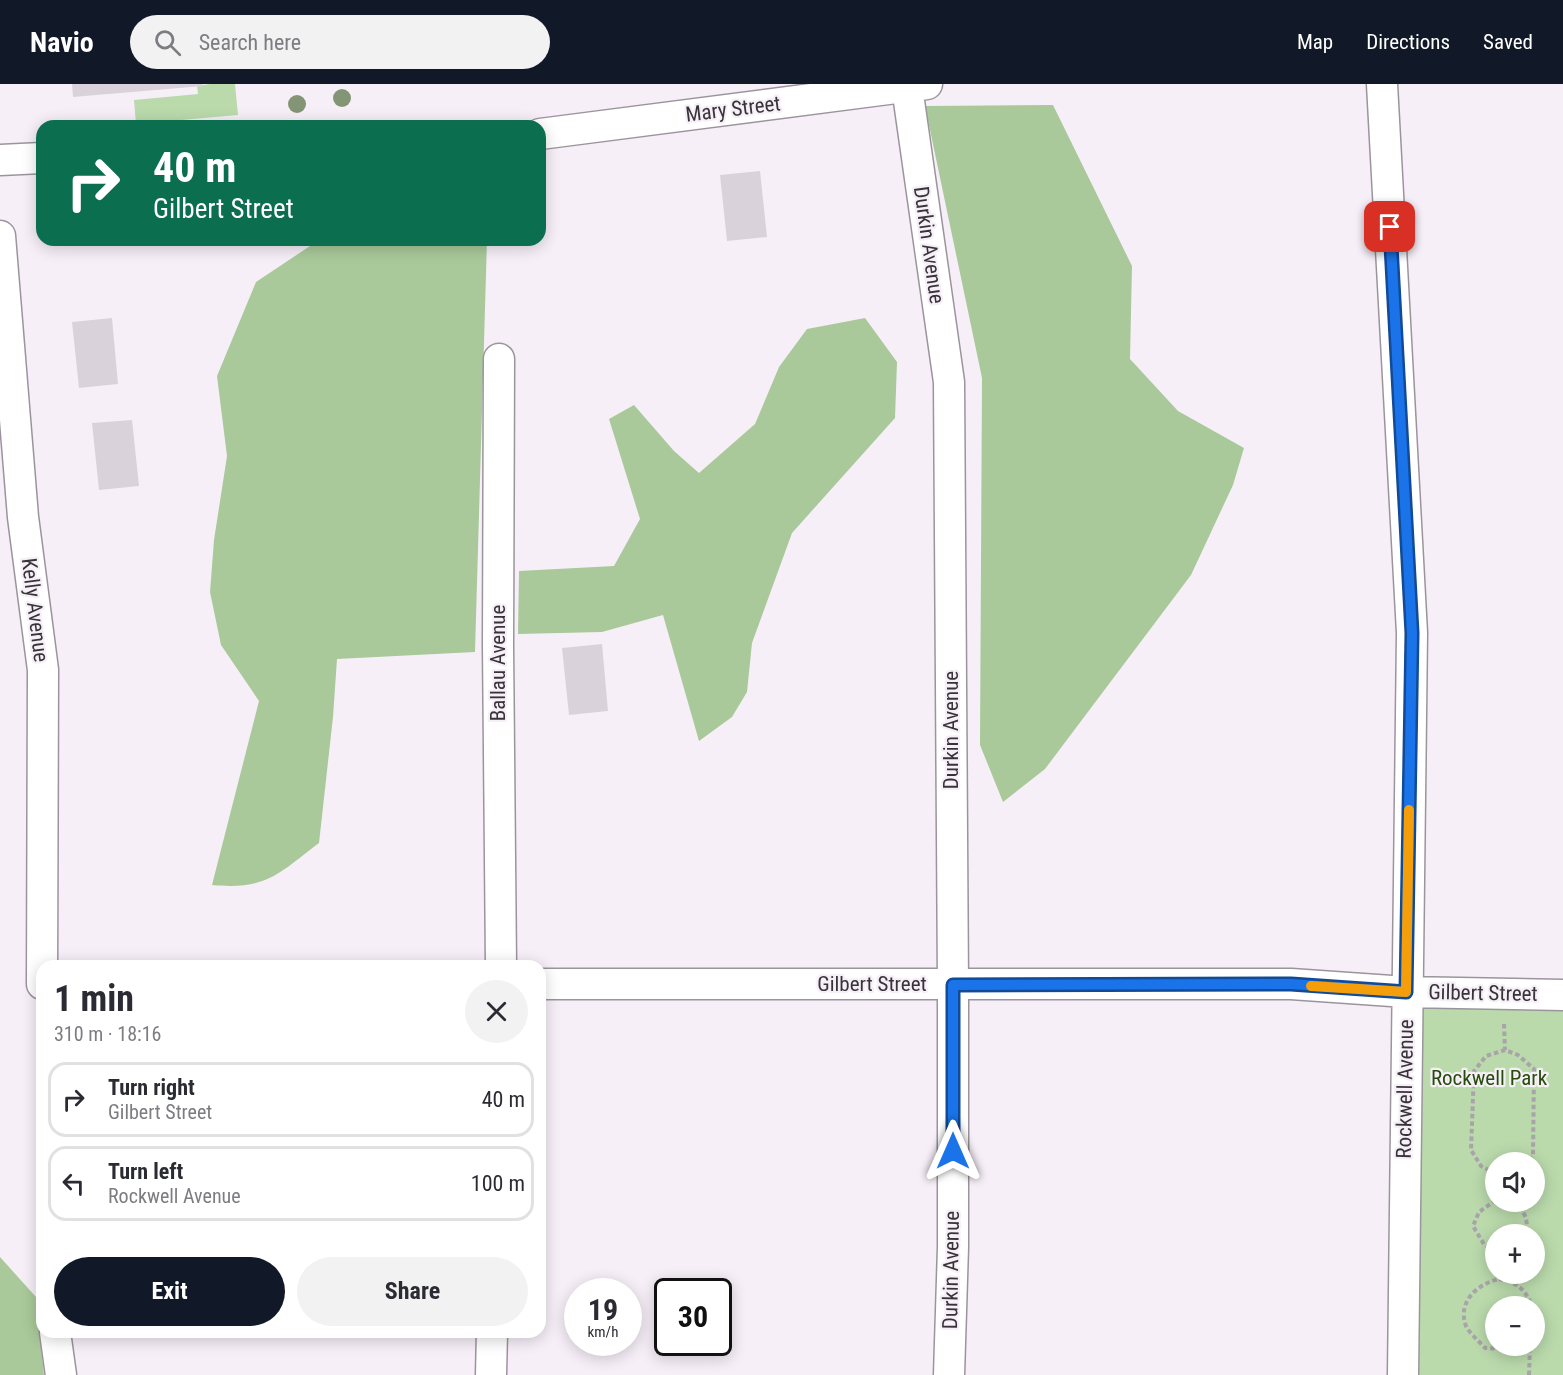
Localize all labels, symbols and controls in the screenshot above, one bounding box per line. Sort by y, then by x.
search box [130,15,550,69]
text: Navio [30,26,94,59]
icon: search [151,26,184,59]
text: Search here [199,30,301,55]
text: Map [1297,30,1333,54]
text: Directions [1366,30,1450,54]
text: Saved [1483,30,1533,54]
street label: Mary Street [684,91,782,127]
text: 40 m [153,143,236,192]
icon: right [54,144,132,222]
street label: Durkin Avenue [909,185,949,305]
text: Gilbert Street [153,193,294,225]
pin [1364,201,1415,252]
icon: arrive [1373,210,1406,243]
street label: Kelly Avenue [17,557,53,664]
street label: Ballau Avenue [486,605,510,721]
street label: Durkin Avenue [939,671,963,789]
street label: Gilbert Street [817,972,927,996]
text: 1 min [54,978,134,1020]
button: close [465,980,528,1043]
street label: Gilbert Street [1428,980,1538,1006]
street label: Rockwell Avenue [1392,1019,1418,1159]
text: 310 m · 18:16 [54,1022,161,1046]
park label: Rockwell Park [1431,1066,1548,1090]
text: Turn right [108,1075,195,1100]
icon: right [57,1083,90,1116]
text: 40 m [482,1087,525,1112]
text: Gilbert Street [108,1100,212,1124]
position arrow [921,1119,985,1183]
map controls [1485,1152,1545,1356]
button: sound [1485,1152,1545,1212]
text: Turn left [108,1159,183,1184]
icon: left [57,1167,90,1200]
text: 100 m [471,1171,525,1196]
text: Rockwell Avenue [108,1184,241,1208]
street label: Durkin Avenue [938,1211,964,1329]
button: + [1485,1224,1545,1284]
button: Exit [54,1257,285,1326]
button: Share [297,1257,528,1326]
speed limit sign: 30 [654,1278,732,1356]
text: 19 [588,1292,618,1327]
button: − [1485,1296,1545,1356]
text: km/h [588,1323,618,1341]

